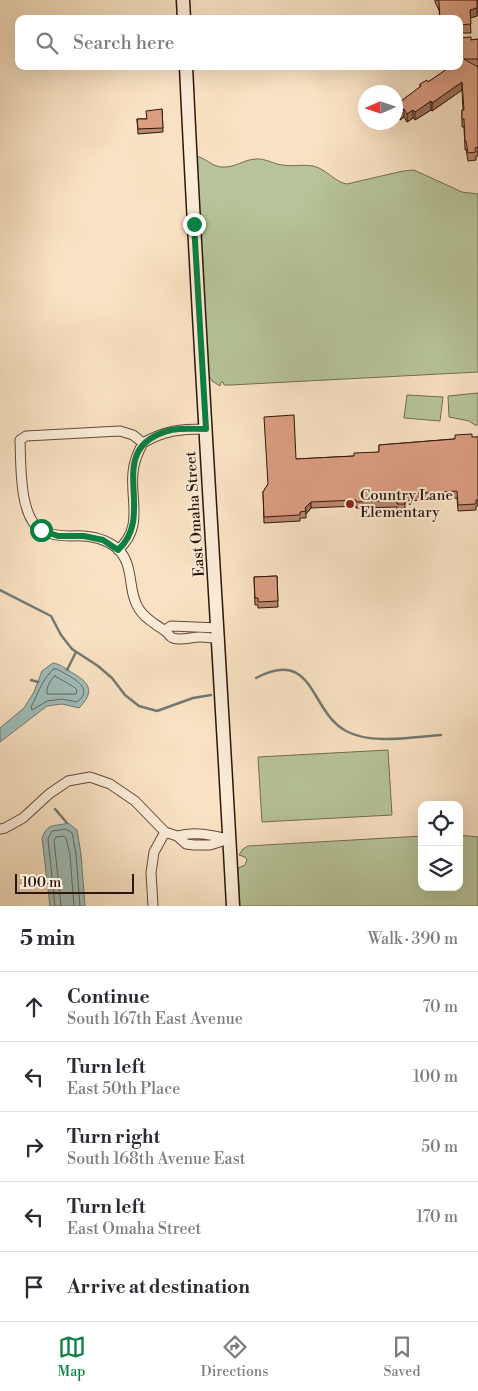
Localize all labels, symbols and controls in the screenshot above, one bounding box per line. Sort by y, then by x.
search box [15,15,463,70]
icon: search [33,29,61,57]
text: Search here [73,31,174,55]
north arrow [358,85,403,130]
route end [183,213,206,236]
street label: East Omaha Street [181,450,209,577]
place label: Country Lane Elementary [360,486,453,522]
marker: Country Lane Elementary [344,498,356,510]
route start [30,519,53,542]
map controls [418,801,463,891]
button: locate [418,801,463,846]
button: layers [418,846,463,891]
scale bar [15,871,134,894]
text: 100 m [22,874,61,892]
text: 5 min [20,926,75,952]
text: Walk · 390 m [368,929,458,949]
text: Continue [67,985,150,1009]
icon: ahead [20,993,48,1021]
text: 70 m [422,997,458,1017]
text: South 167th East Avenue [67,1009,243,1029]
text: Turn left [67,1055,146,1079]
icon: left [20,1063,48,1091]
text: 100 m [413,1067,458,1087]
text: East 50th Place [67,1079,180,1099]
text: Turn right [67,1125,160,1149]
icon: right [20,1133,48,1161]
text: 50 m [421,1137,458,1157]
text: South 168th Avenue East [67,1149,245,1169]
text: Turn left [67,1195,146,1219]
icon: left [20,1203,48,1231]
text: 170 m [416,1207,458,1227]
text: East Omaha Street [67,1219,201,1239]
icon: arrive [20,1273,48,1301]
text: Arrive at destination [67,1275,250,1299]
tab: Map [58,1333,86,1381]
tab: Directions [201,1333,268,1381]
tab: Saved [384,1333,420,1381]

